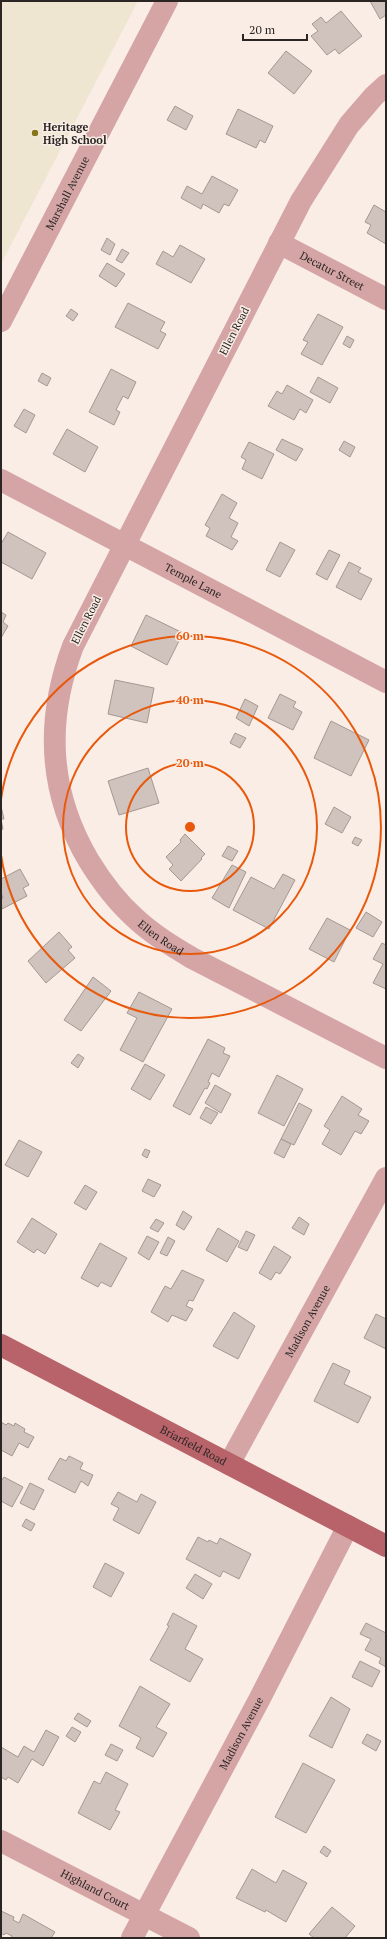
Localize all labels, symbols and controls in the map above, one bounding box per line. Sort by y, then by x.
scale bar [243,16,307,42]
text: 20 m [249,22,276,37]
place label: Heritage High School [43,120,107,147]
marker: Heritage High School [30,128,40,138]
street label: Marshall Avenue [42,153,92,232]
street label: Decatur Street [298,248,367,293]
street label: Ellen Road [216,305,252,357]
street label: Temple Lane [162,560,225,602]
street label: Ellen Road [68,594,104,646]
text: 60 m [176,628,204,643]
text: 40 m [176,692,204,707]
text: 20 m [176,755,204,770]
centre of rings [183,820,197,834]
street label: Ellen Road [135,917,186,958]
street label: Madison Avenue [282,1282,333,1360]
street label: Briarfield Road [158,1422,229,1469]
street label: Madison Avenue [216,1694,267,1772]
street label: Highland Court [58,1866,132,1913]

